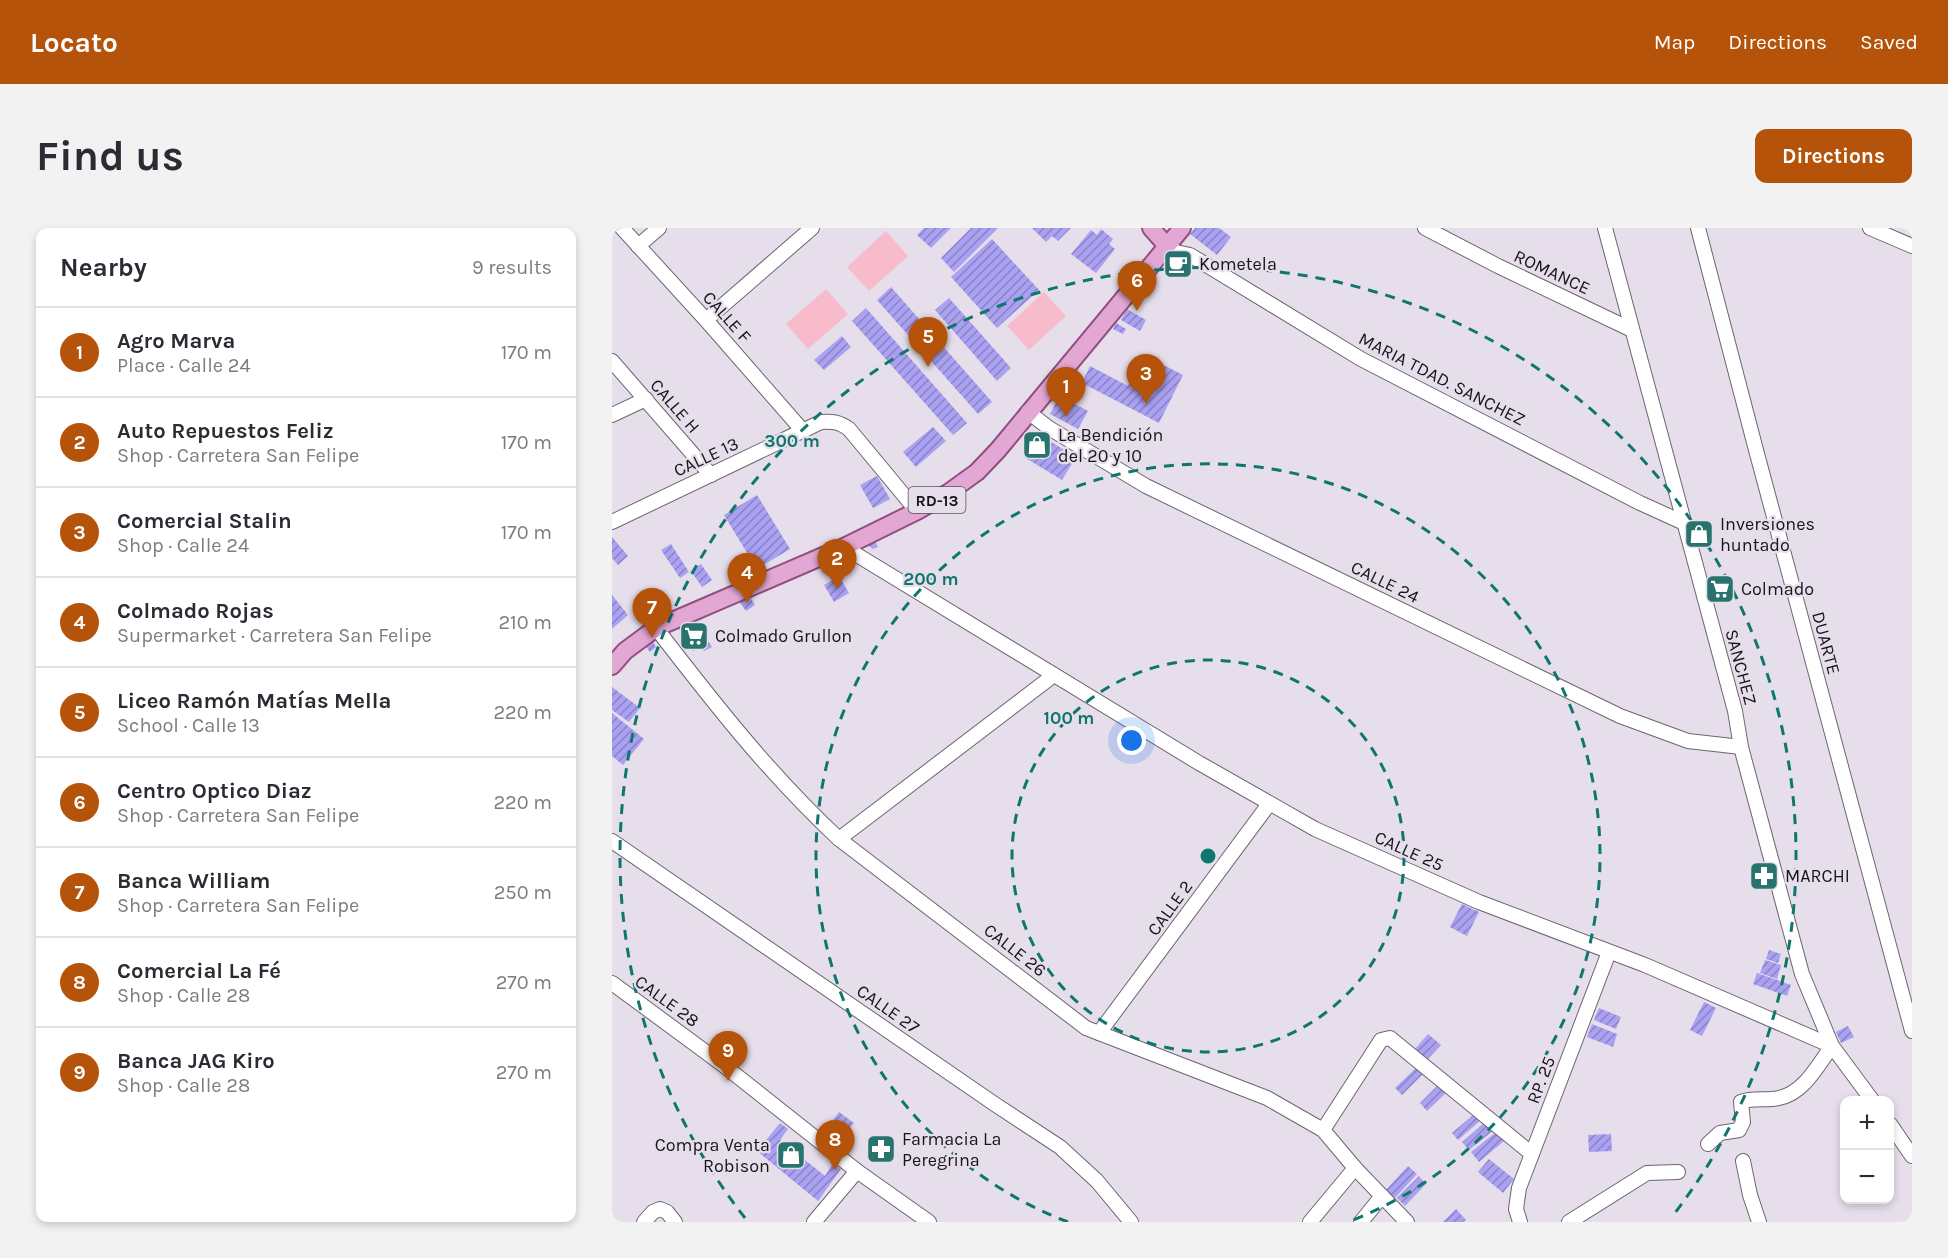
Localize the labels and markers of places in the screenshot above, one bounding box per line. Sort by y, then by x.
cafe icon: Kometela [1162,248,1194,280]
place label: Kometela [1199,253,1277,275]
pin: 6 [1118,262,1156,311]
pin: 5 [908,318,948,367]
pin: 3 [1126,354,1166,404]
pin: 1 [1046,368,1086,417]
place label: La Bendición del 20 y 10 [1058,424,1163,467]
shop icon: La Bendición del 20 y 10 [1021,429,1053,461]
place label: Inversiones huntado [1720,513,1815,556]
shop icon: Inversiones huntado [1683,518,1715,550]
pin: 2 [818,540,856,589]
pin: 4 [728,554,766,603]
supermarket icon: Colmado [1704,573,1736,605]
place label: Colmado [1741,578,1814,600]
pin: 7 [632,588,672,638]
supermarket icon: Colmado Grullon [678,620,710,652]
place label: Colmado Grullon [715,625,852,647]
centre of rings [1198,846,1218,866]
pharmacy icon: MARCHI [1748,860,1780,892]
place label: MARCHI [1785,865,1850,887]
pin: 9 [708,1032,748,1081]
pin: 8 [816,1120,854,1170]
place label: Farmacia La Peregrina [902,1128,1001,1171]
pharmacy icon: Farmacia La Peregrina [865,1133,897,1165]
place label: Compra Venta Robison [655,1134,770,1177]
shop icon: Compra Venta Robison [775,1139,807,1171]

